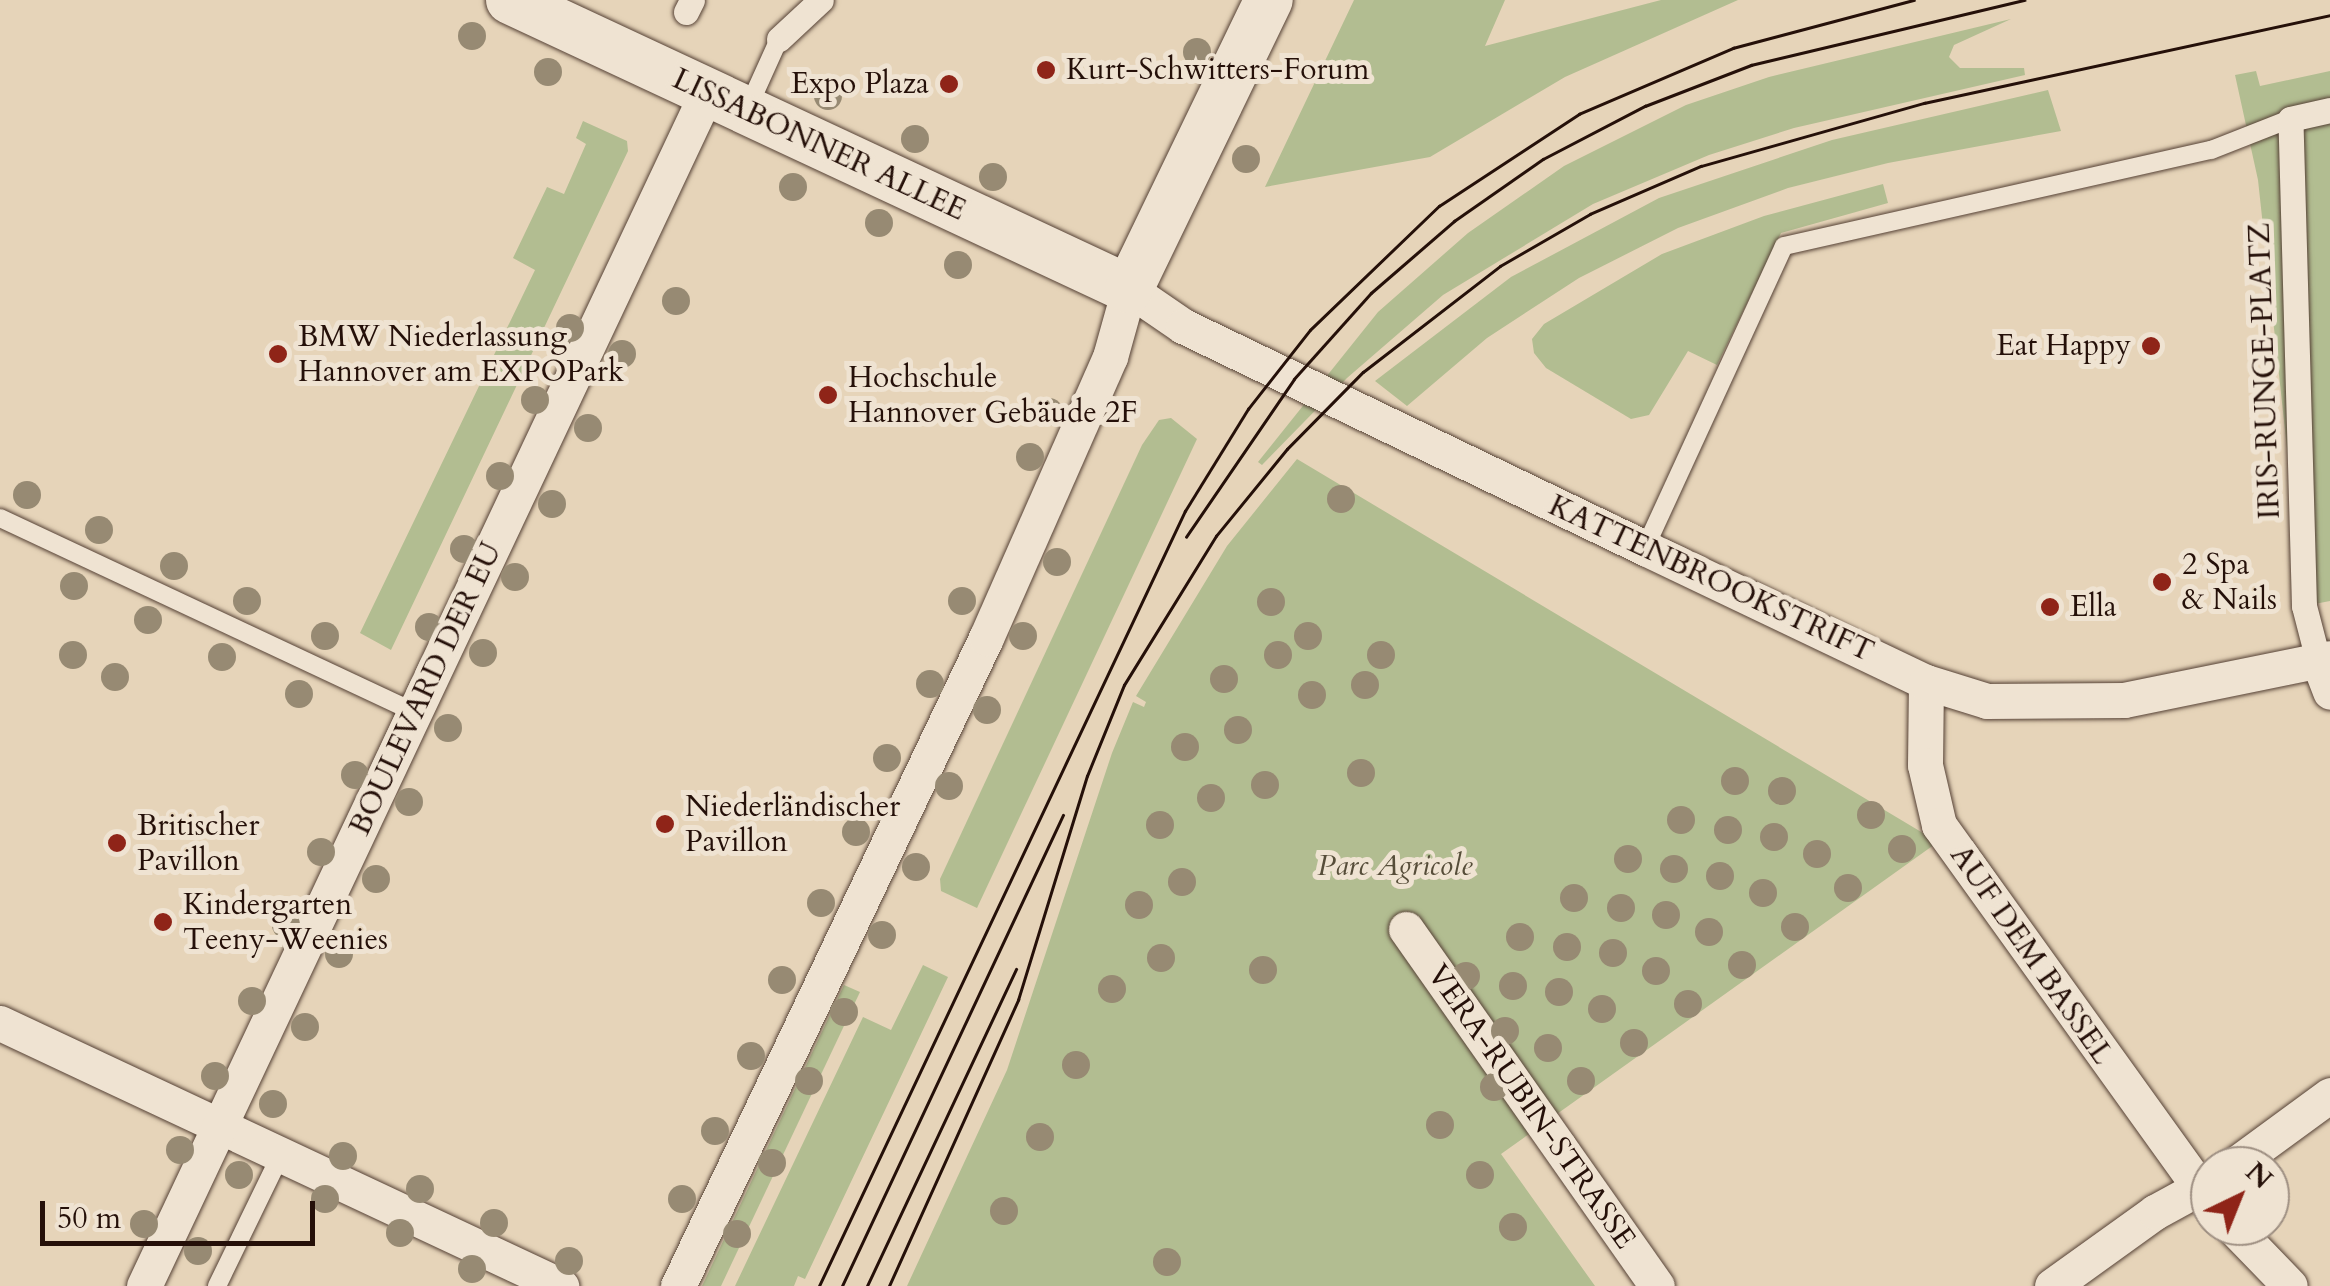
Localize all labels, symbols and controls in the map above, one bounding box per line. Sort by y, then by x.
place label: Kurt-Schwitters-Forum [1066,52,1369,88]
marker: Kurt-Schwitters-Forum [1035,59,1057,81]
street label: LISSABONNER ALLEE [667,61,971,229]
place label: Expo Plaza [791,66,929,102]
marker: Expo Plaza [938,73,960,95]
street label: IRIS-RUNGE-PLATZ [2242,222,2288,520]
place label: BMW Niederlassung Hannover am EXPOPark [298,319,624,390]
place label: Eat Happy [1996,328,2131,364]
marker: Eat Happy [2140,335,2162,357]
marker: BMW Niederlassung Hannover am EXPOPark [267,343,289,365]
place label: Hochschule Hannover Gebäude 2F [848,360,1137,430]
marker: Hochschule Hannover Gebäude 2F [817,384,839,406]
street label: KATTENBROOKSTRIFT [1543,488,1879,670]
street label: BOULEVARD DER EU [342,537,510,841]
place label: 2 Spa & Nails [2182,547,2277,618]
marker: 2 Spa & Nails [2151,571,2173,593]
place label: Ella [2070,589,2117,625]
marker: Ella [2039,596,2061,618]
place label: Niederländischer Pavillon [685,789,900,860]
place label: Britischer Pavillon [137,808,259,878]
marker: Niederländischer Pavillon [654,813,676,835]
marker: Britischer Pavillon [106,832,128,854]
street label: AUF DEM BASSEL [1942,839,2120,1071]
park label: Parc Agricole [1317,848,1473,884]
place label: Kindergarten Teeny-Weenies [183,887,388,958]
marker: Kindergarten Teeny-Weenies [152,911,174,933]
street label: VERA-RUBIN-STRASSE [1419,958,1643,1256]
north arrow [2190,1146,2290,1246]
text: N [2237,1153,2281,1198]
scale bar [45,1181,320,1243]
text: 50 m [57,1198,121,1239]

